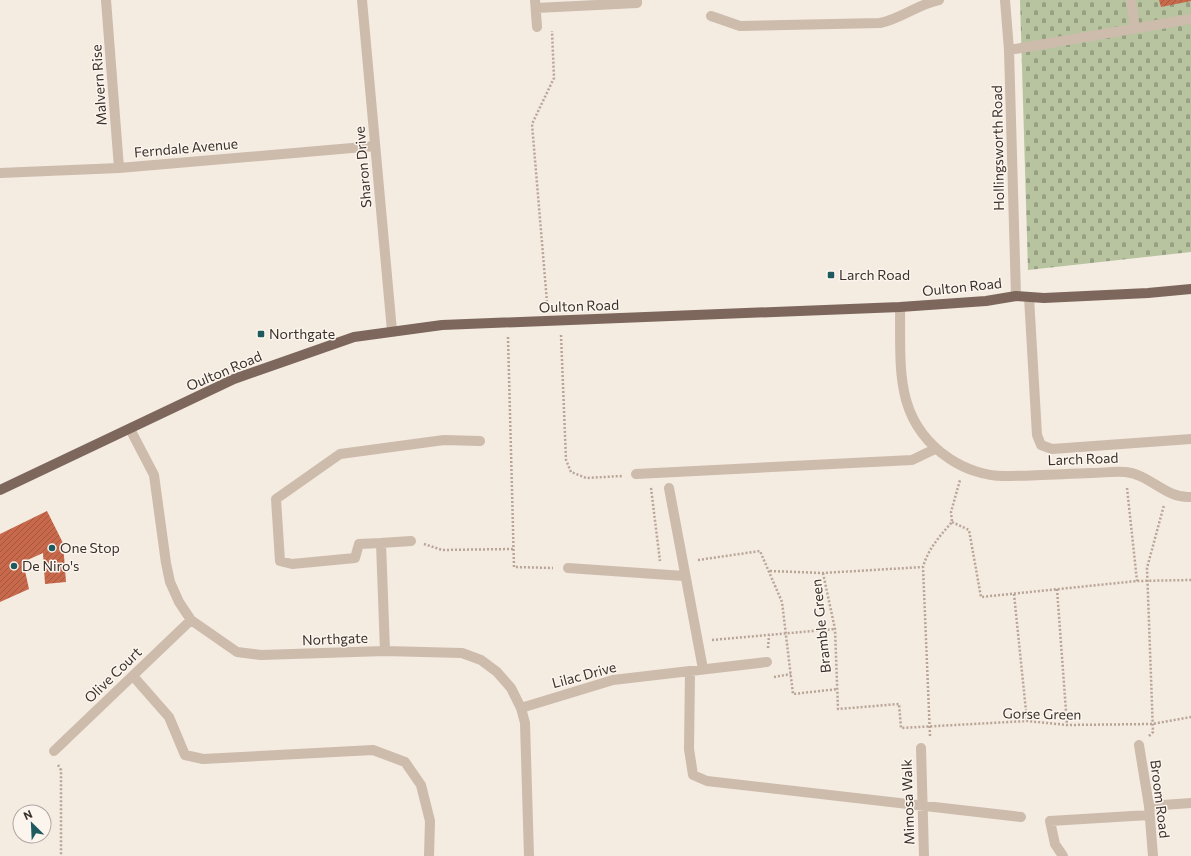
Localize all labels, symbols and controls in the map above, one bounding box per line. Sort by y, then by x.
street label: Malvern Rise [87,44,110,126]
street label: Hollingsworth Road [988,85,1007,211]
street label: Sharon Drive [350,126,375,209]
street label: Ferndale Avenue [133,134,239,161]
place label: Larch Road [839,266,910,283]
marker: Larch Road [826,270,836,280]
street label: Oulton Road [921,274,1003,299]
street label: Oulton Road [539,296,619,315]
place label: Northgate [269,325,335,342]
marker: Northgate [256,329,266,339]
street label: Oulton Road [184,347,264,394]
street label: Larch Road [1047,449,1119,468]
place label: One Stop [60,539,120,556]
marker: One Stop [47,543,57,553]
place label: De Niro's [22,557,79,574]
marker: De Niro's [9,561,19,571]
street label: Bramble Green [807,578,834,674]
street label: Northgate [302,629,368,648]
street label: Olive Court [81,643,145,706]
street label: Lilac Drive [550,658,618,691]
street label: Gorse Green [1002,704,1082,723]
street label: Mimosa Walk [897,758,917,845]
street label: Broom Road [1147,759,1174,839]
north arrow [12,804,52,844]
text: N [21,807,34,822]

